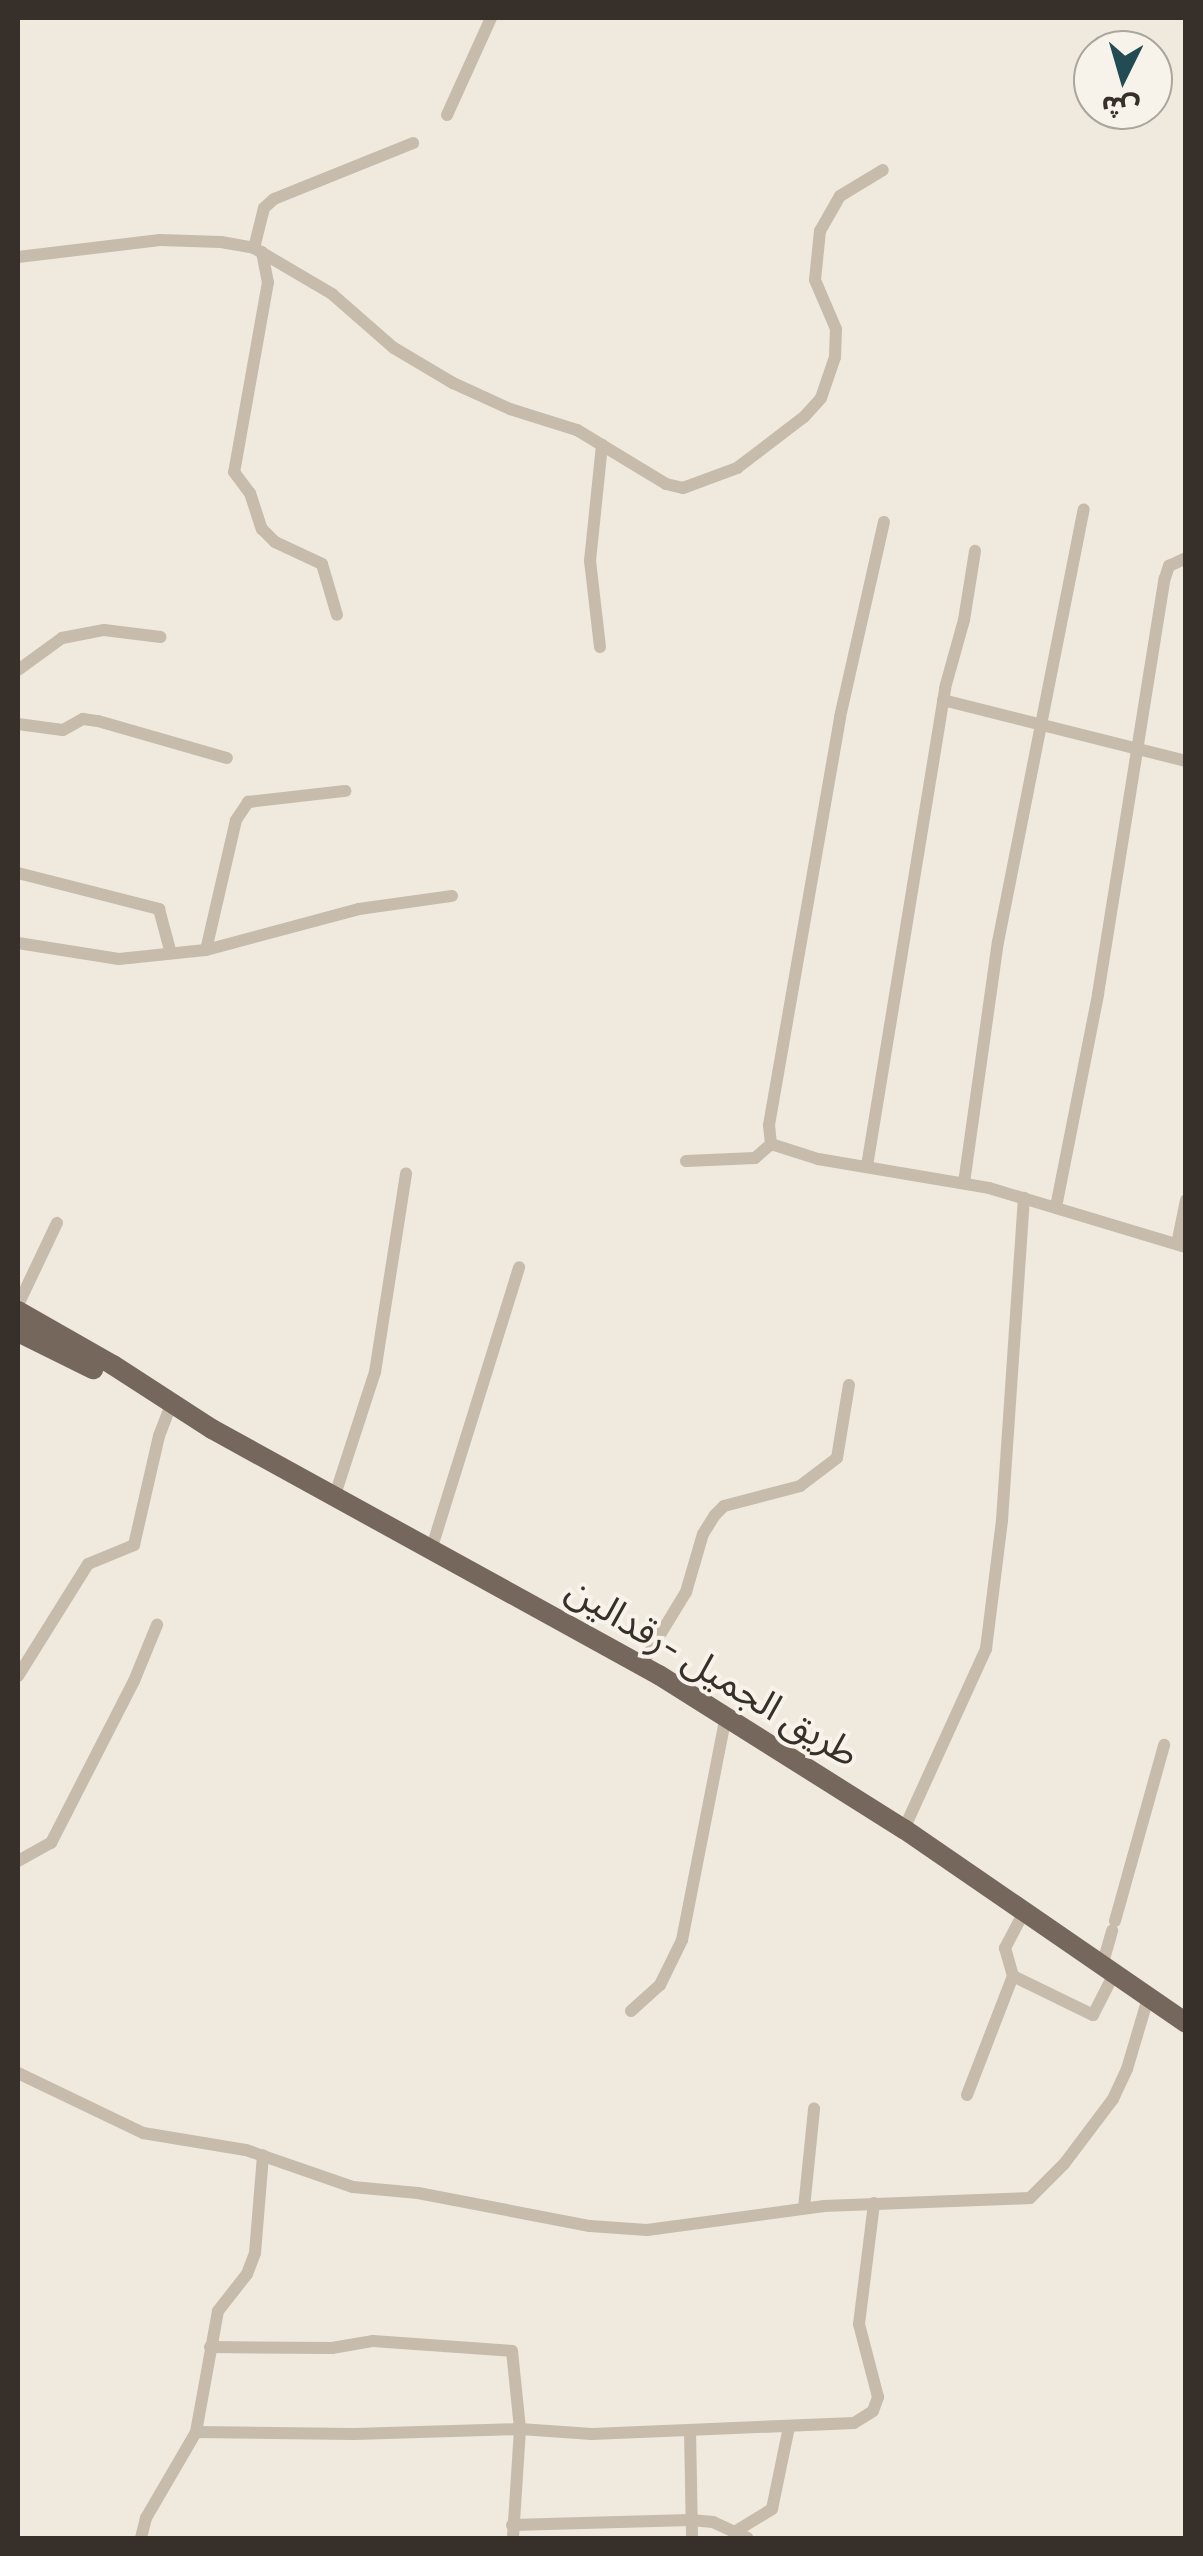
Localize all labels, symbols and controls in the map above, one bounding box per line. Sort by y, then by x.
north arrow [1073,30,1173,130]
text: ش [1100,85,1142,131]
street label: طريق الجميل -رقدالين [559,1566,867,1776]

